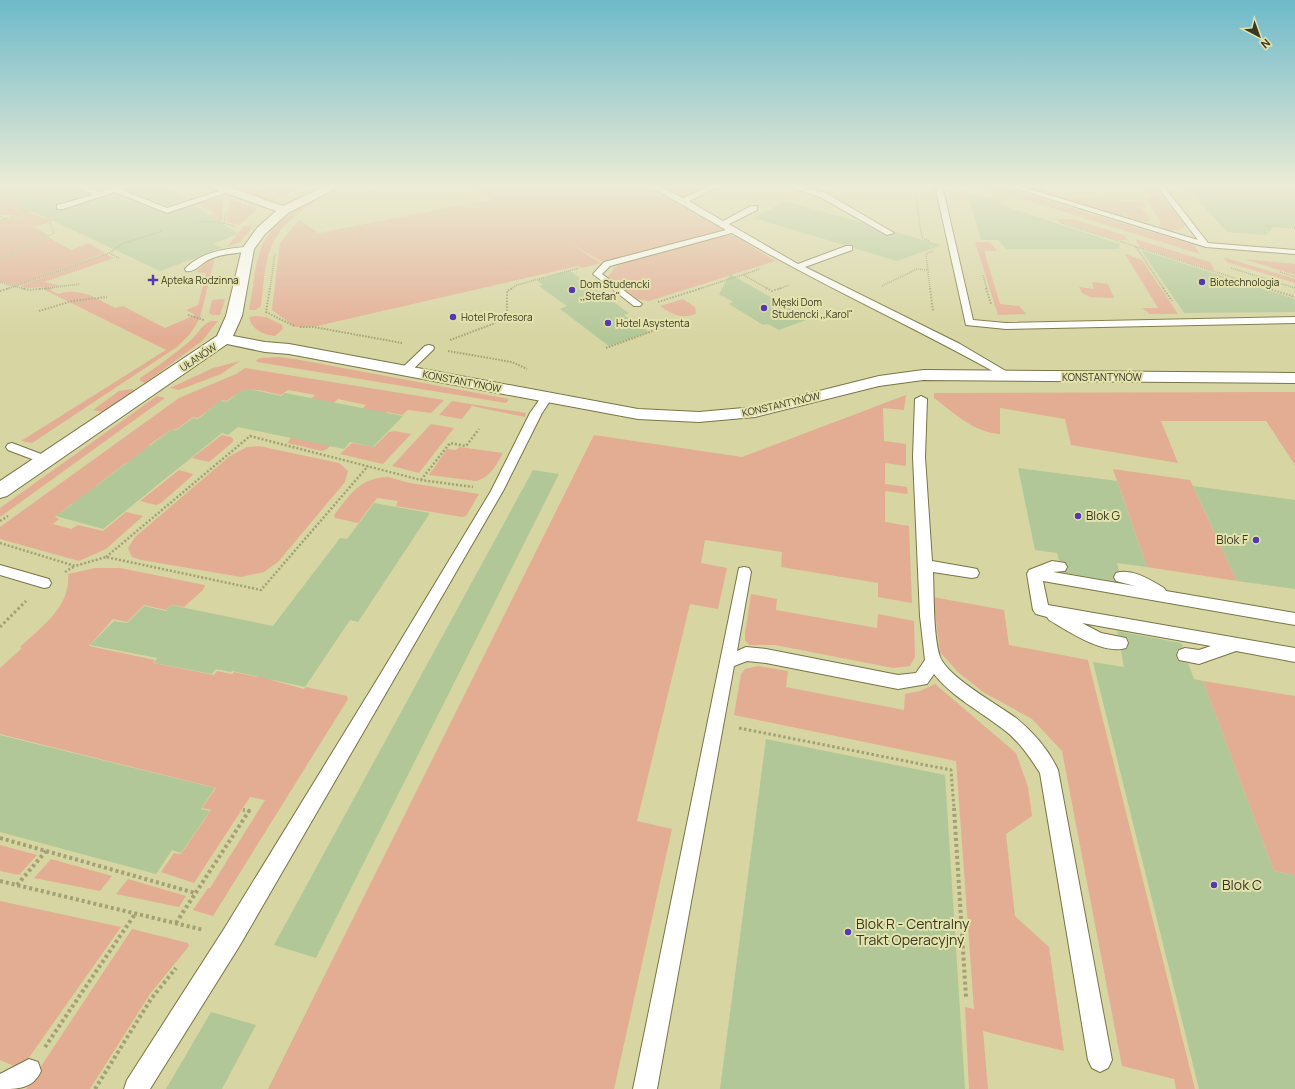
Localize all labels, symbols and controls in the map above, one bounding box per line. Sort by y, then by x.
north arrow [1239,16,1279,56]
text: N [1258,36,1274,52]
place label: Apteka Rodzinna [161,273,239,287]
marker: Apteka Rodzinna [148,275,158,285]
place label: Biotechnologia [1210,275,1279,289]
place label: Dom Studencki ,,Stefan" [580,277,650,303]
marker: Biotechnologia [1197,277,1207,287]
marker: Dom Studencki ,,Stefan" [567,285,577,295]
place label: Męski Dom Studencki ,,Karol" [772,295,853,321]
marker: Męski Dom Studencki ,,Karol" [759,303,769,313]
place label: Hotel Profesora [461,310,533,324]
marker: Hotel Profesora [448,312,458,322]
place label: Hotel Asystenta [616,316,690,330]
marker: Hotel Asystenta [603,318,613,328]
street label: UŁANÓW [177,339,220,374]
street label: KONSTANTYNÓW [422,367,503,396]
street label: KONSTANTYNÓW [1062,370,1143,384]
street label: KONSTANTYNÓW [741,388,822,420]
place label: Blok G [1086,507,1121,524]
marker: Blok G [1073,511,1083,521]
place label: Blok F [1216,531,1248,548]
marker: Blok F [1251,535,1261,545]
place label: Blok C [1222,875,1262,894]
marker: Blok C [1209,880,1219,890]
place label: Blok R - Centralny Trakt Operacyjny [856,914,970,949]
marker: Blok R - Centralny Trakt Operacyjny [843,927,853,937]

